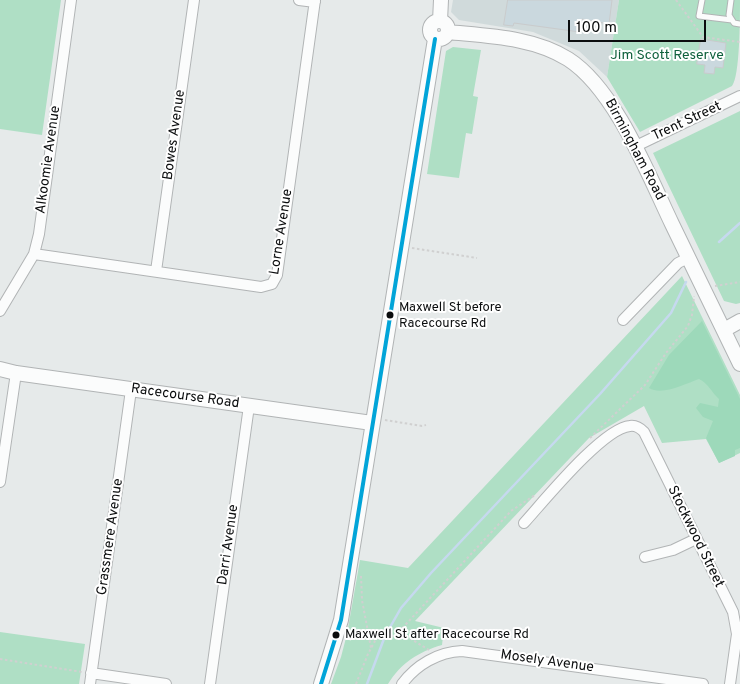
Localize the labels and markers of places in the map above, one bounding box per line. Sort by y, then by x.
place label: Maxwell St before Racecourse Rd [399,300,501,331]
marker: Maxwell St before Racecourse Rd [385,310,395,320]
place label: Maxwell St after Racecourse Rd [345,627,529,643]
marker: Maxwell St after Racecourse Rd [331,630,341,640]

